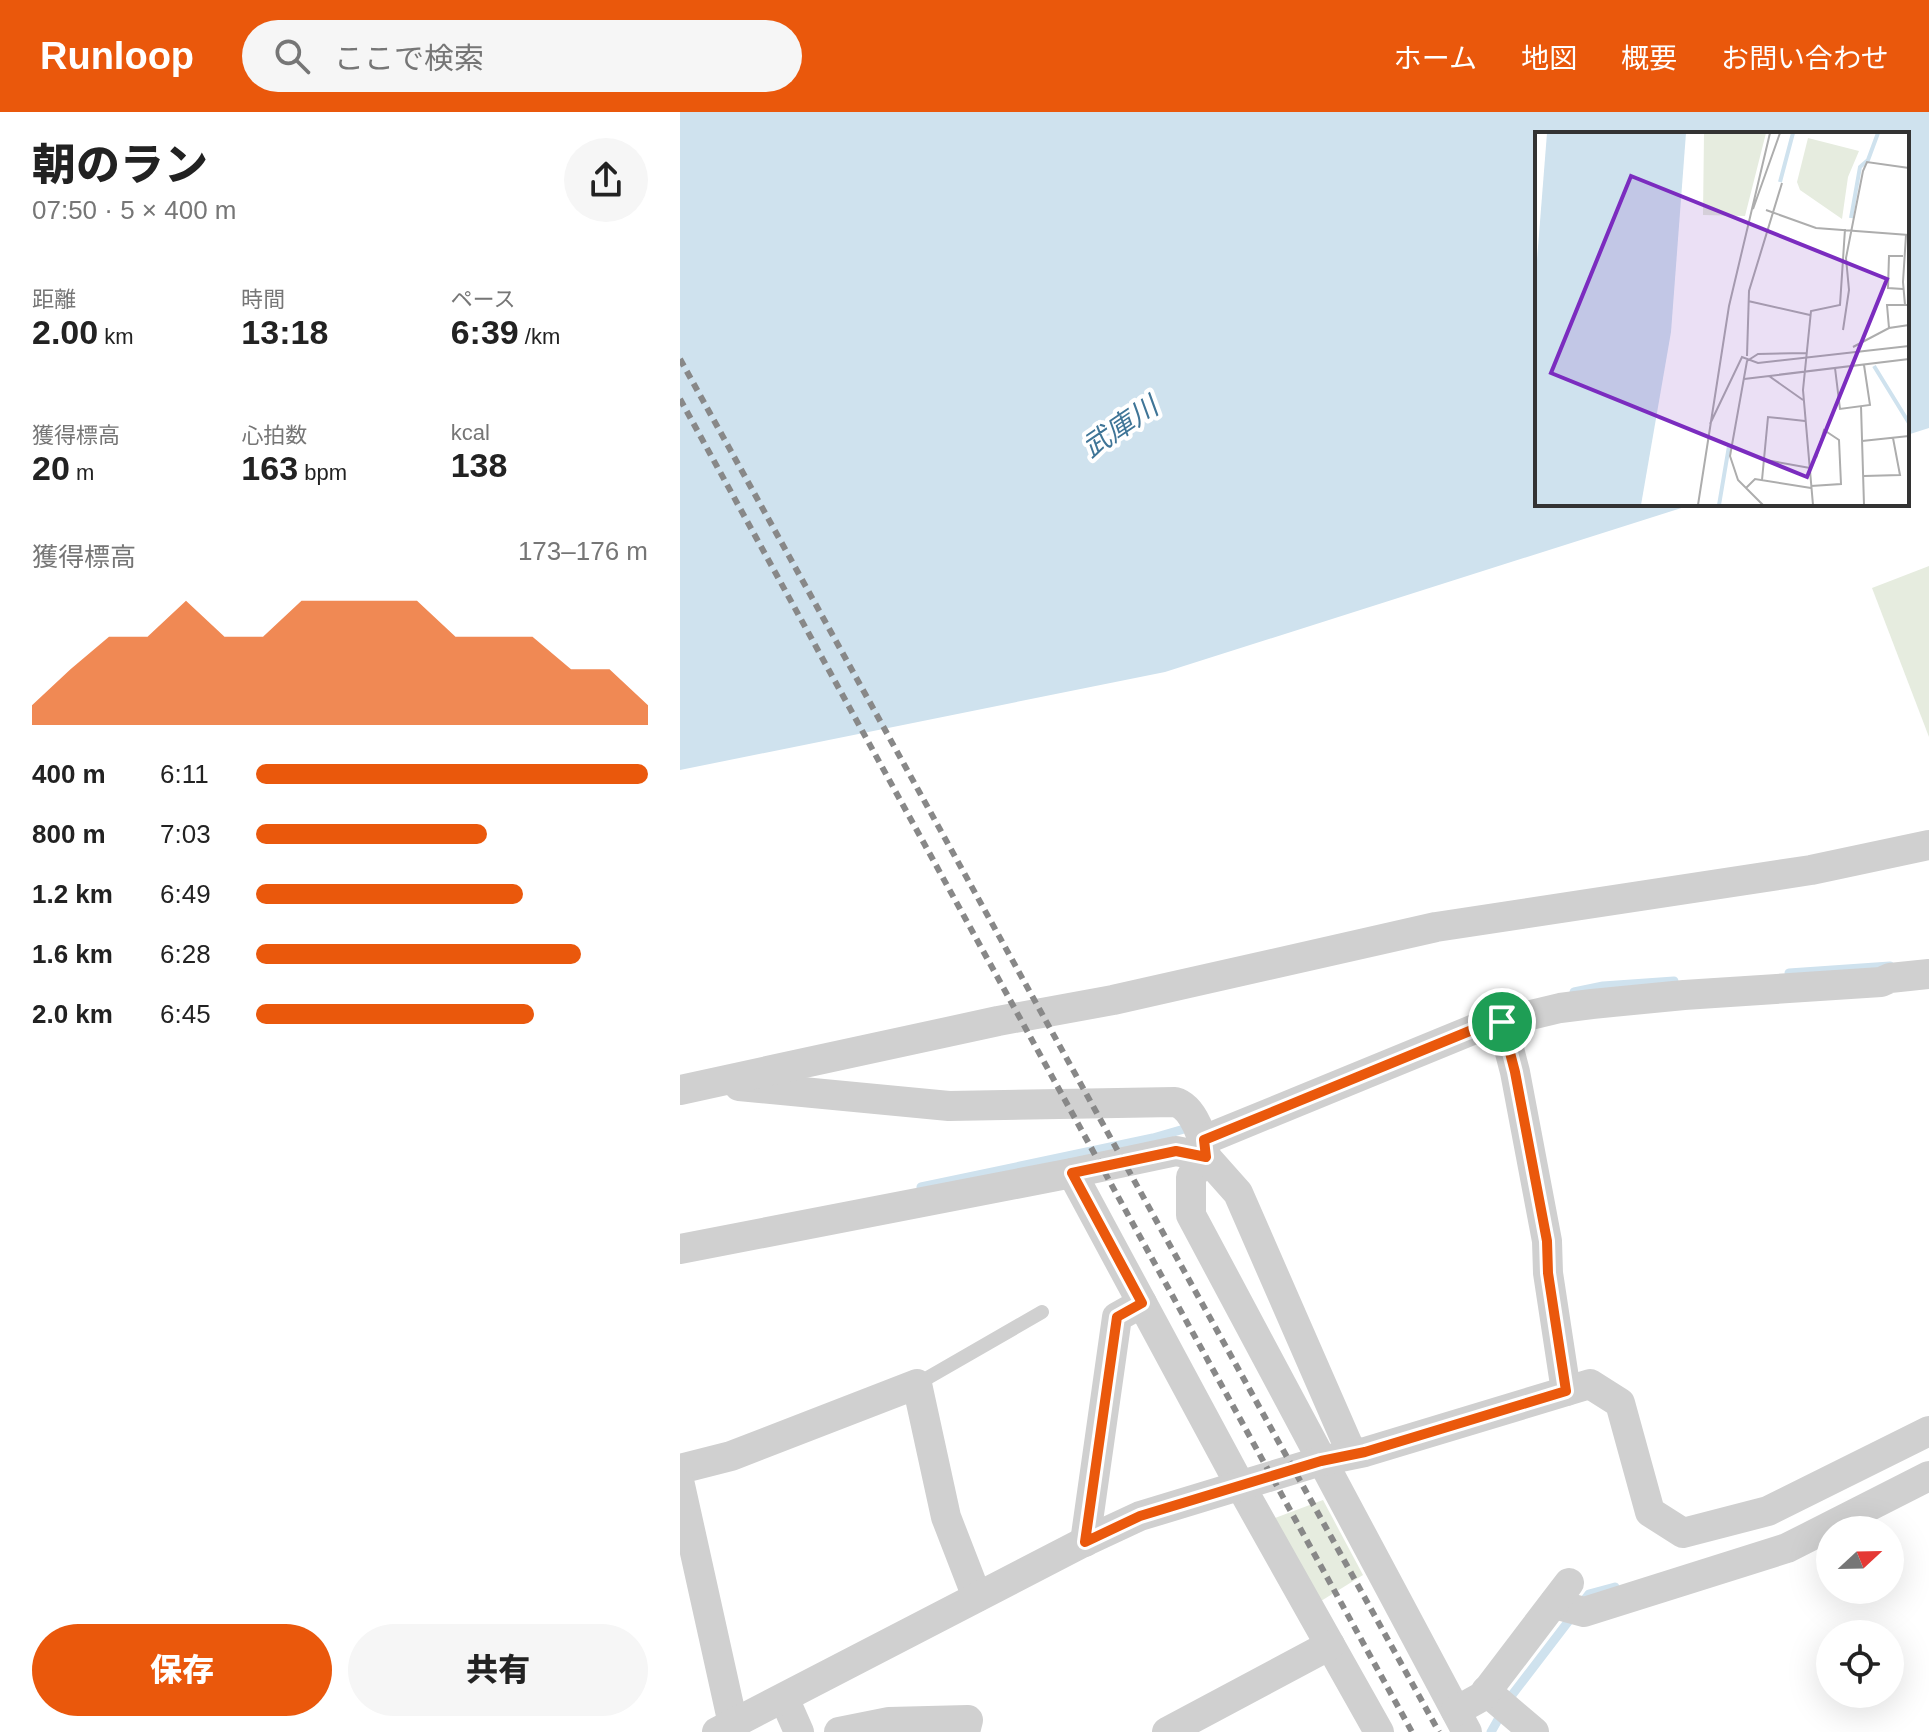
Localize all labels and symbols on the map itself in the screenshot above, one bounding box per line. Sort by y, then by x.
inset map [1535,132,1909,506]
water label: 武庫川 [1077,389,1166,463]
pin [1468,988,1536,1056]
north arrow [1816,1516,1904,1604]

